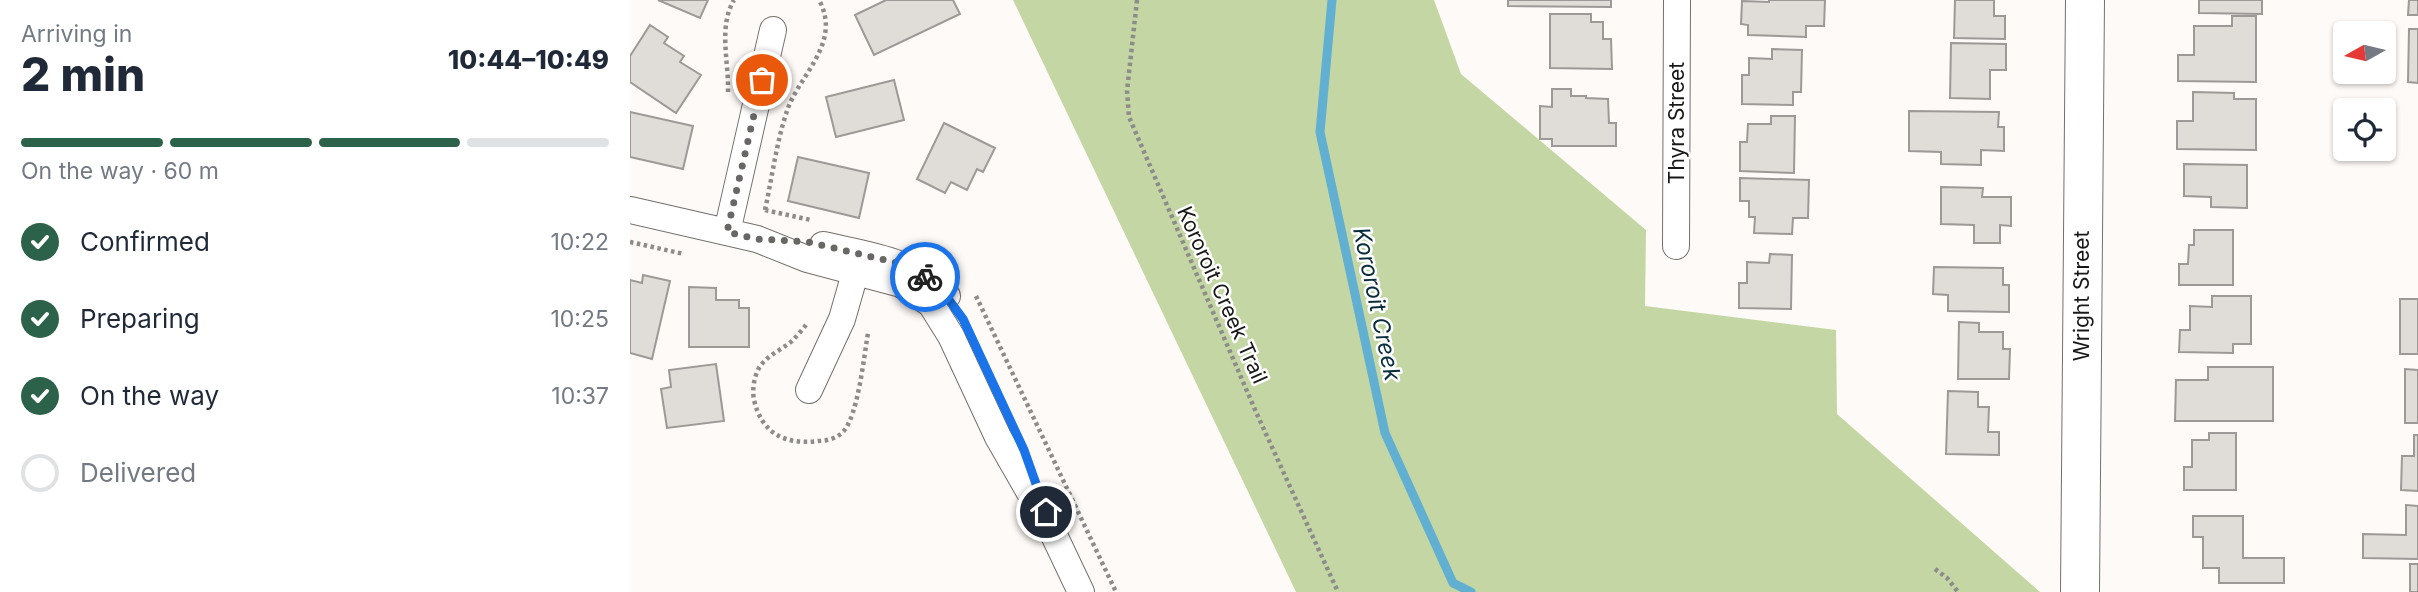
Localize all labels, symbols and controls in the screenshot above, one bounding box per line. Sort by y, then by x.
text: Arriving in [21,20,132,48]
north arrow [2333,21,2396,84]
map controls [2333,21,2396,161]
text: 10:44–10:49 [448,44,609,75]
text: 2 min [21,46,145,102]
pin [732,50,792,110]
icon: bag [743,61,781,99]
street label: Thyra Street [1664,62,1689,184]
button: locate [2333,98,2396,161]
text: On the way · 60 m [21,157,219,185]
street label: Kororoit Creek Trail [1172,202,1273,387]
icon: check [21,223,59,261]
water label: Kororoit Creek [1347,225,1407,384]
text: Confirmed [80,226,210,257]
text: 10:22 [550,228,609,256]
street label: Wright Street [2069,231,2094,361]
courier [890,242,960,312]
icon: bike [906,258,944,296]
icon: check [21,300,59,338]
text: Preparing [80,303,200,334]
text: 10:25 [551,305,609,333]
icon: check [21,377,59,415]
text: On the way [80,380,219,411]
text: 10:37 [551,382,609,410]
text: Delivered [80,457,196,488]
pin [1016,482,1076,542]
icon: home [1027,493,1065,531]

